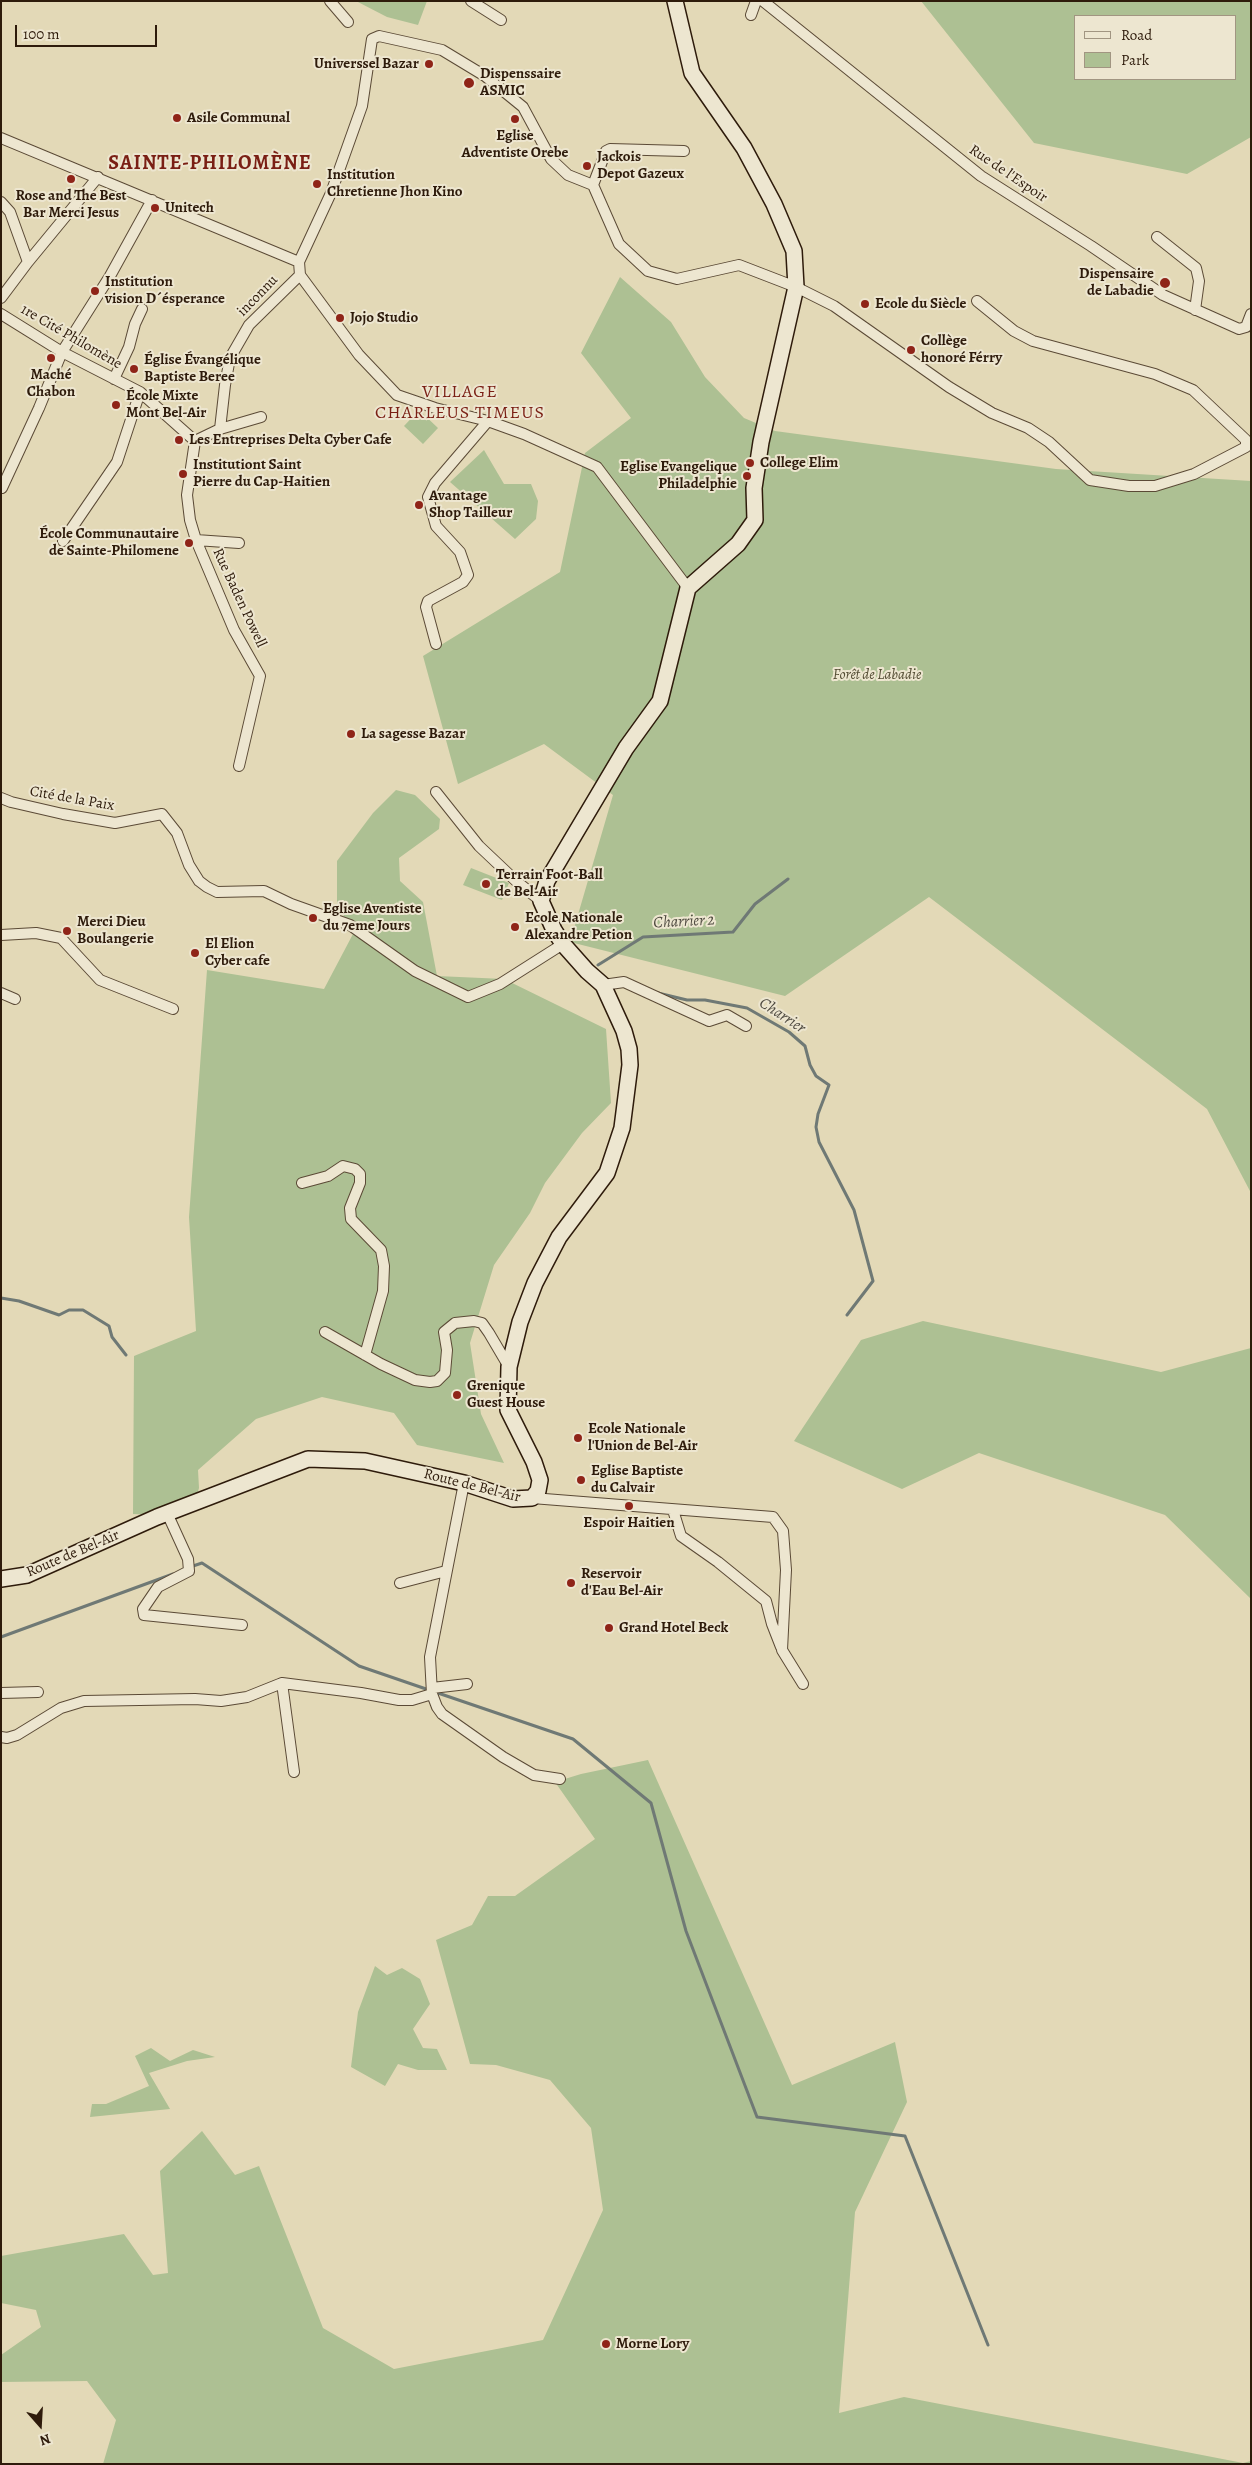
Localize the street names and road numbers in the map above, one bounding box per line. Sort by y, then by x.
street label: Rue de l'Espoir [965,141,1051,207]
street label: inconnu [234,272,282,320]
street label: 1re Cité Philomène [17,301,125,373]
street label: Rue Baden Powell [208,545,270,651]
street label: Cité de la Paix [28,783,116,815]
street label: Route de Bel-Air [422,1465,522,1507]
street label: Route de Bel-Air [24,1526,122,1582]

